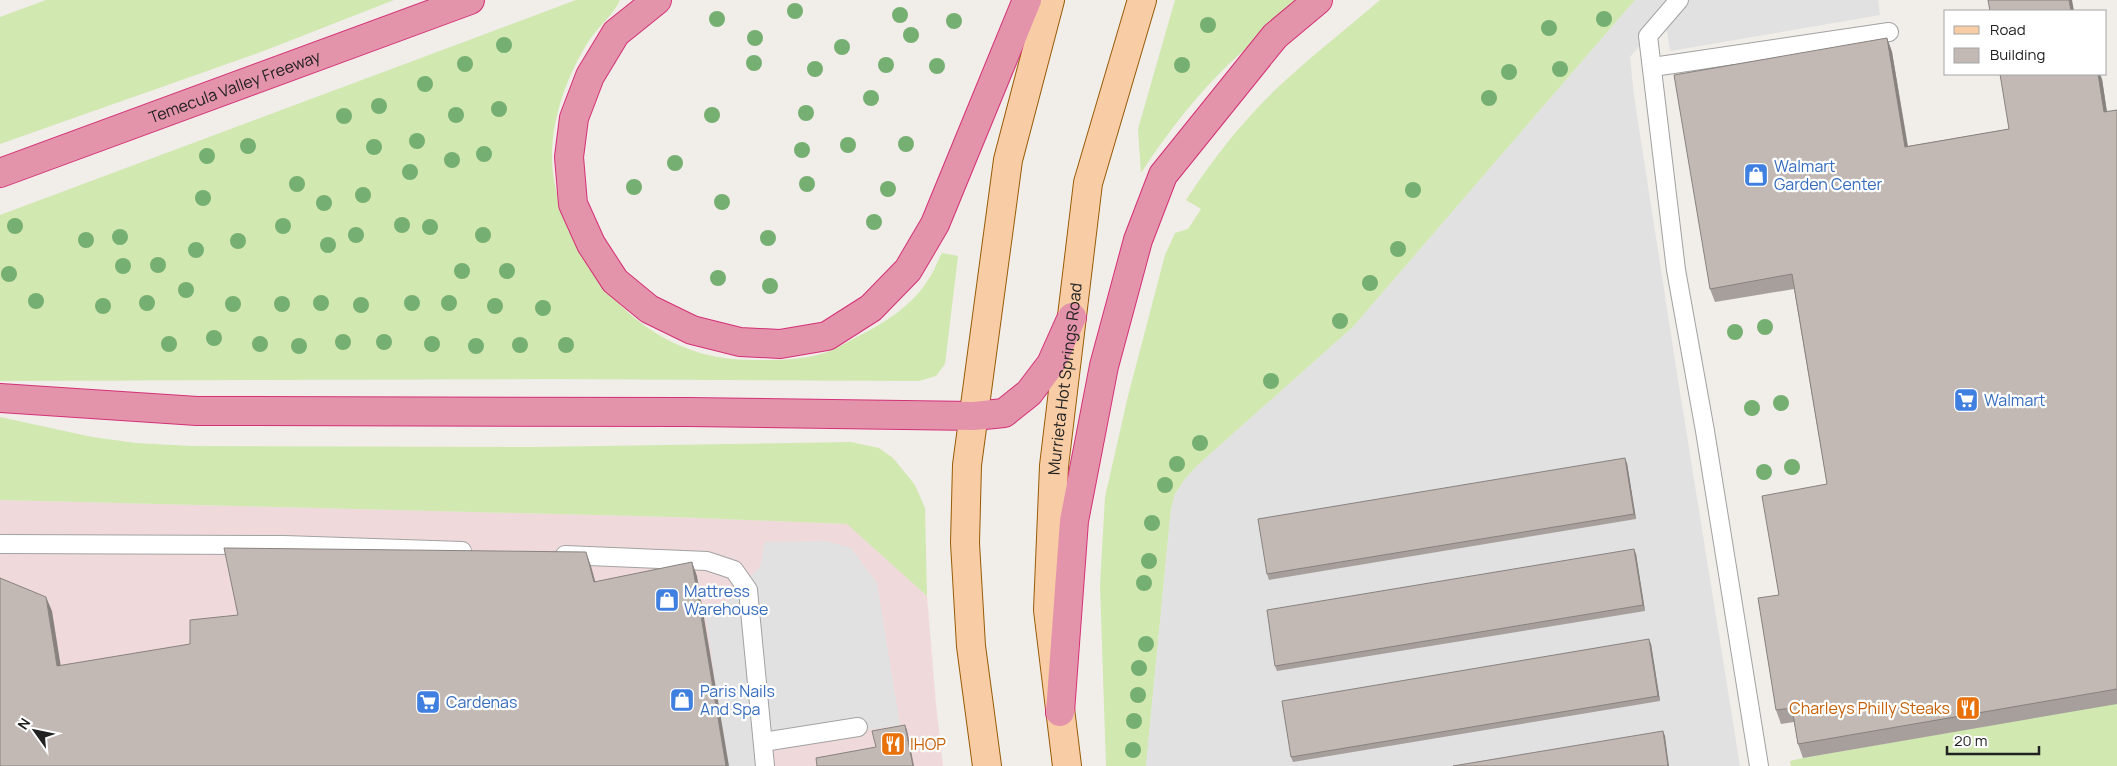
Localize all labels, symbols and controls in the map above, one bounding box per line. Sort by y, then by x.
legend [1944,10,2107,75]
text: Road [1990,19,2026,40]
text: Building [1990,44,2045,65]
street label: Temecula Valley Freeway [146,45,324,128]
place label: Walmart Garden Center [1774,155,1883,195]
shop icon: Walmart Garden Center [1743,162,1769,188]
street label: Murrieta Hot Springs Road [1043,281,1087,476]
supermarket icon: Walmart [1953,387,1979,413]
place label: Walmart [1984,389,2046,411]
place label: Mattress Warehouse [684,580,768,620]
shop icon: Mattress Warehouse [654,587,680,613]
place label: Paris Nails And Spa [700,680,775,720]
shop icon: Paris Nails And Spa [669,687,695,713]
supermarket icon: Cardenas [415,689,441,715]
place label: Cardenas [446,691,517,713]
restaurant icon: Charleys Philly Steaks [1955,695,1981,721]
place label: Charleys Philly Steaks [1789,697,1950,719]
north arrow [10,706,60,756]
text: N [13,714,34,733]
scale bar [1947,724,2040,756]
text: 20 m [1954,730,1987,751]
restaurant icon: IHOP [880,731,906,757]
place label: IHOP [910,733,946,755]

